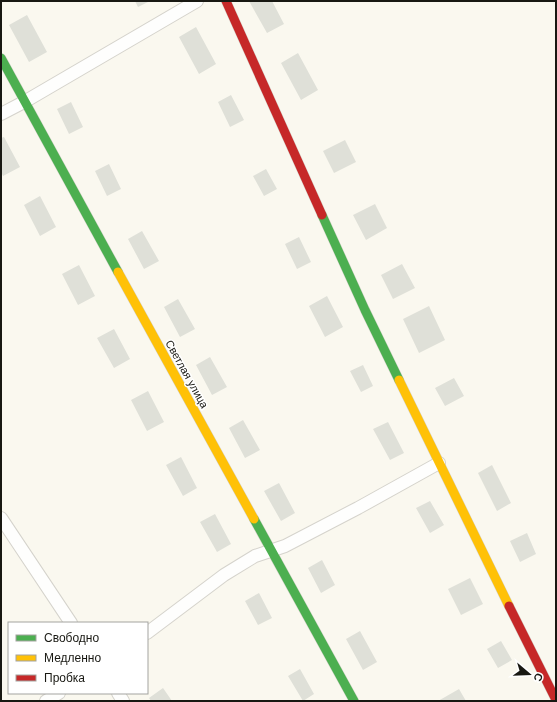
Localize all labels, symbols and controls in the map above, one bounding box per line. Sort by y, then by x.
street label: Светлая улица [163,338,211,411]
legend [8,622,148,694]
text: Свободно [44,631,99,645]
text: Медленно [44,651,101,665]
north arrow [509,654,549,694]
text: Пробка [44,671,85,685]
text: С [531,672,545,683]

